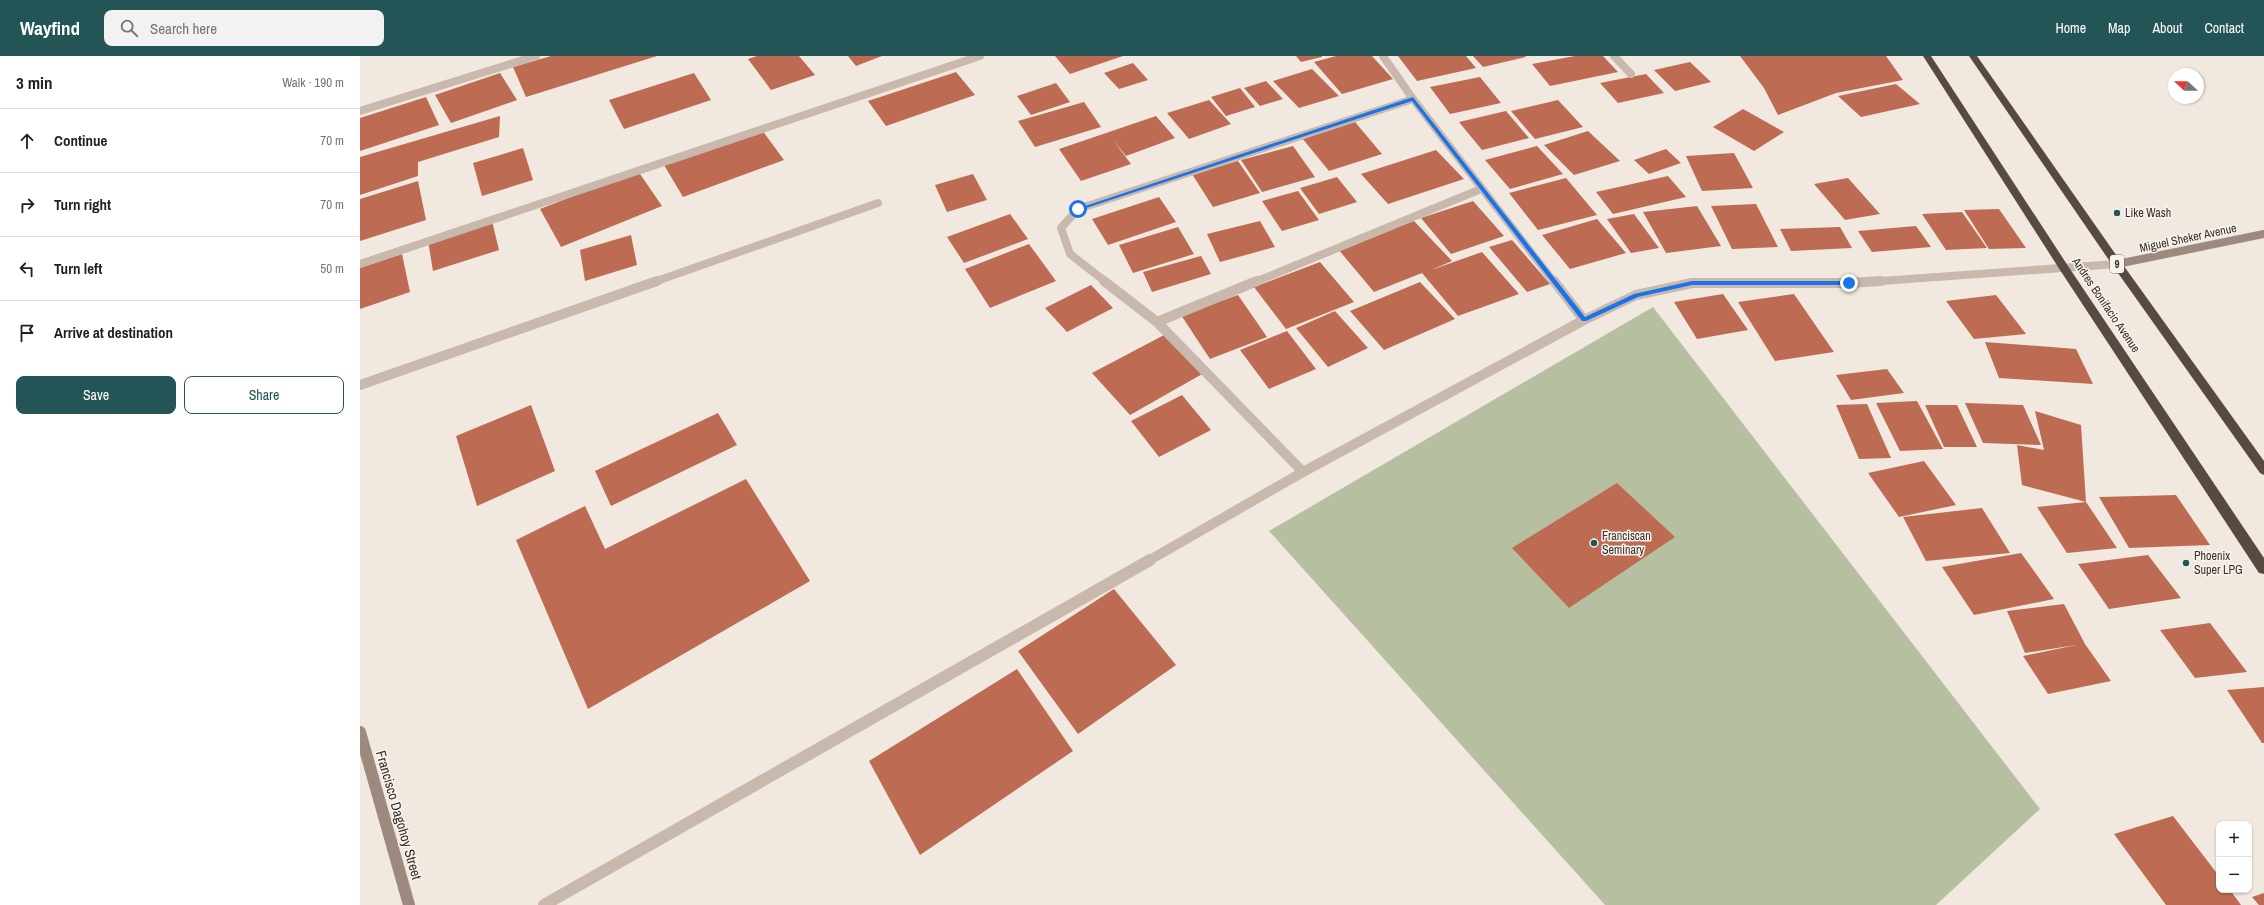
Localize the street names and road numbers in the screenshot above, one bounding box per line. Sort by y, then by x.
street label: Miguel Sheker Avenue [2138,220,2238,256]
street label: Andres Bonifacio Avenue [2068,254,2144,355]
road number: 9 [2110,255,2124,273]
street label: Francisco Dagohoy Street [372,748,426,882]

